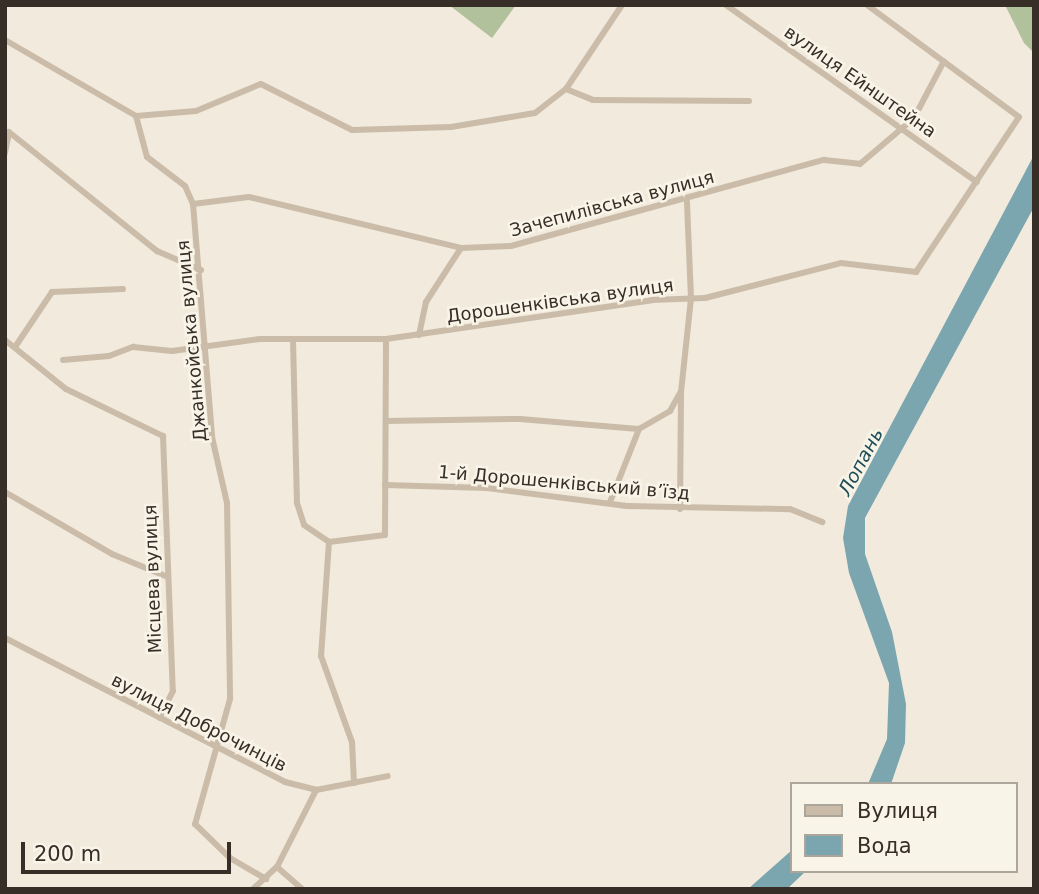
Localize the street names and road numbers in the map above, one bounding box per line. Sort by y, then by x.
street label: вулиця Ейнштейна [780,21,940,143]
street label: Зачепилівська вулиця [508,166,716,242]
street label: Джанкойська вулиця [172,239,212,443]
street label: Дорошенківська вулиця [445,274,675,328]
street label: 1-й Дорошенківський в’їзд [437,461,691,505]
street label: Місцева вулиця [140,504,166,654]
street label: вулиця Доброчинців [108,669,290,777]

